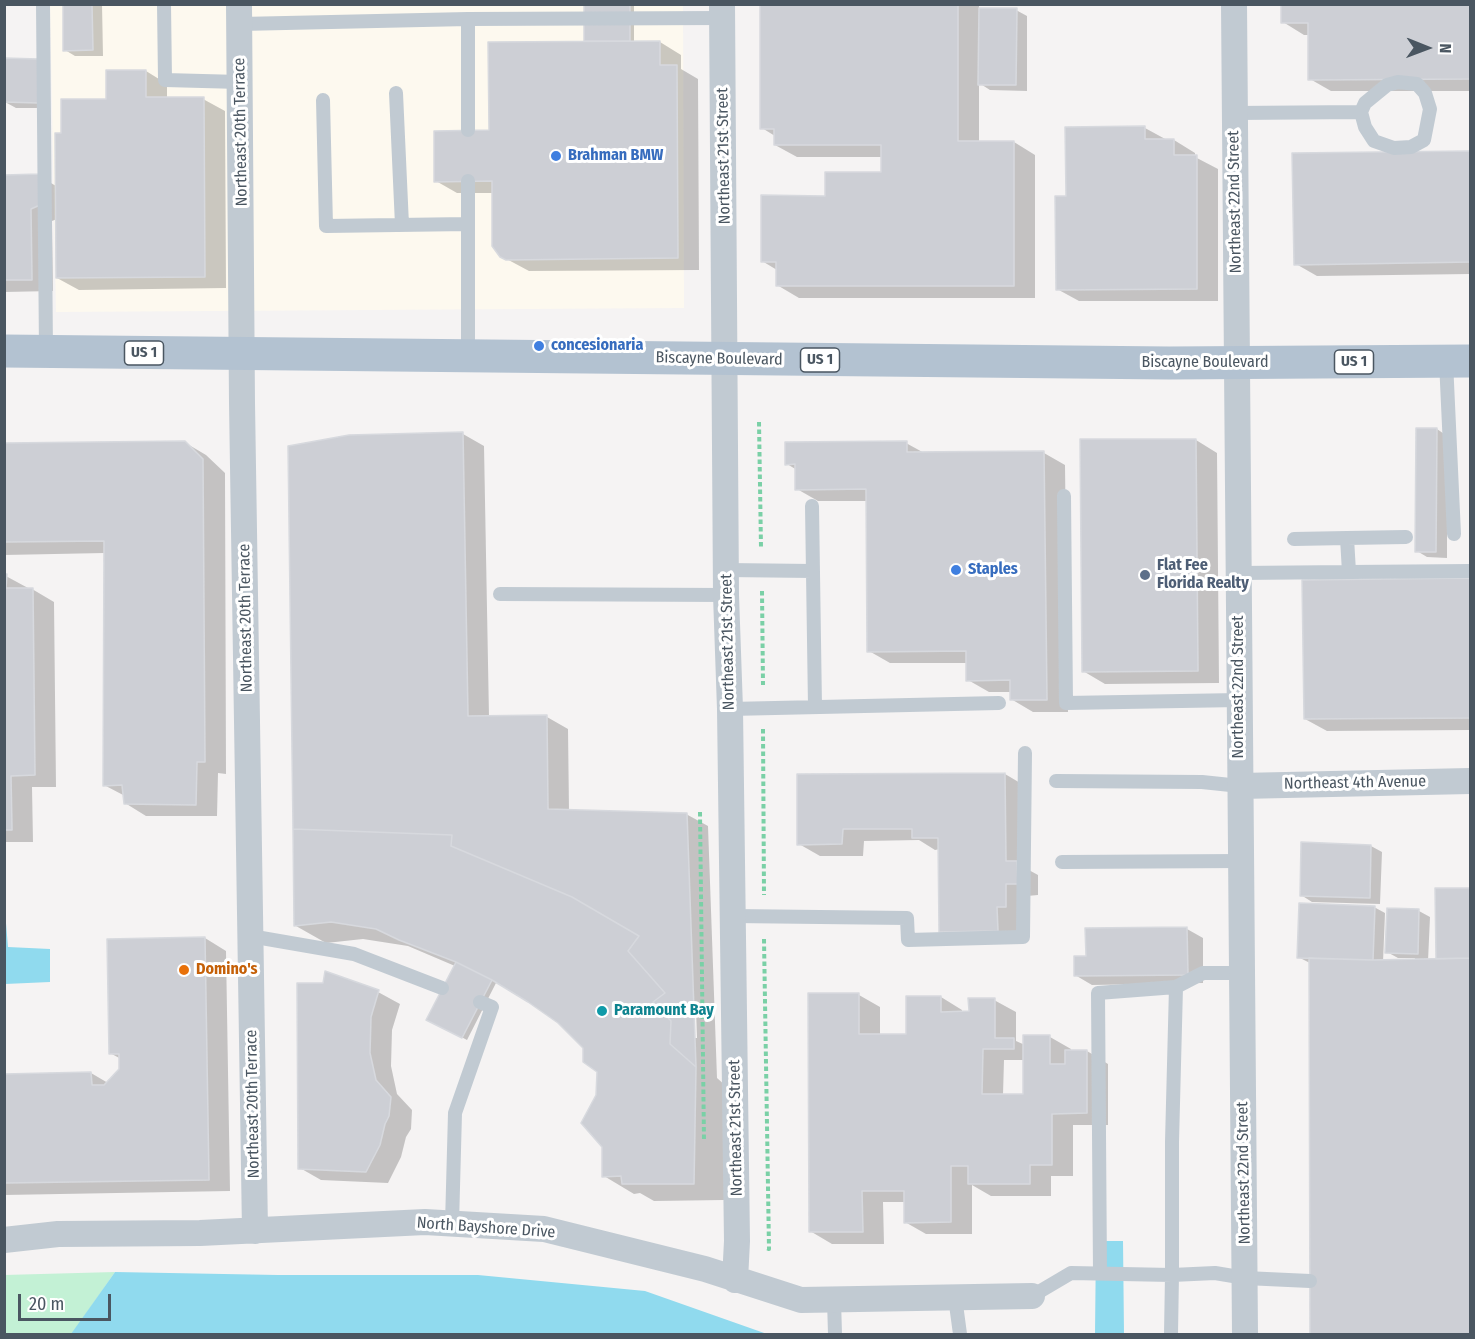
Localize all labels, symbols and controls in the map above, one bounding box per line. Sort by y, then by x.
north arrow [1397,18,1457,78]
text: N [1436,43,1455,53]
street label: Northeast 20th Terrace [230,57,252,207]
street label: Northeast 21st Street [713,87,735,225]
street label: Northeast 22nd Street [1224,130,1246,274]
place label: Brahman BMW [568,146,663,166]
marker: Brahman BMW [549,149,563,163]
place label: concesionaria [551,336,643,356]
marker: concesionaria [532,339,546,353]
road number: US 1 [124,341,164,365]
street label: Biscayne Boulevard [655,348,783,370]
road number: US 1 [800,348,840,372]
road number: US 1 [1334,350,1374,374]
street label: Biscayne Boulevard [1141,353,1269,373]
street label: Northeast 20th Terrace [235,543,257,693]
place label: Flat Fee Florida Realty [1157,556,1249,594]
place label: Staples [968,560,1018,580]
marker: Staples [949,563,963,577]
marker: Flat Fee Florida Realty [1138,568,1152,582]
street label: Northeast 21st Street [717,573,739,711]
street label: Northeast 22nd Street [1229,616,1249,758]
street label: Northeast 4th Avenue [1284,772,1426,794]
place label: Domino's [196,960,258,980]
marker: Domino's [177,963,191,977]
place label: Paramount Bay [614,1001,714,1021]
marker: Paramount Bay [595,1004,609,1018]
street label: Northeast 20th Terrace [242,1029,264,1179]
street label: Northeast 21st Street [725,1059,747,1197]
street label: Northeast 22nd Street [1233,1101,1255,1245]
street label: North Bayshore Drive [416,1214,556,1242]
scale bar [21,1282,114,1320]
text: 20 m [29,1293,64,1315]

